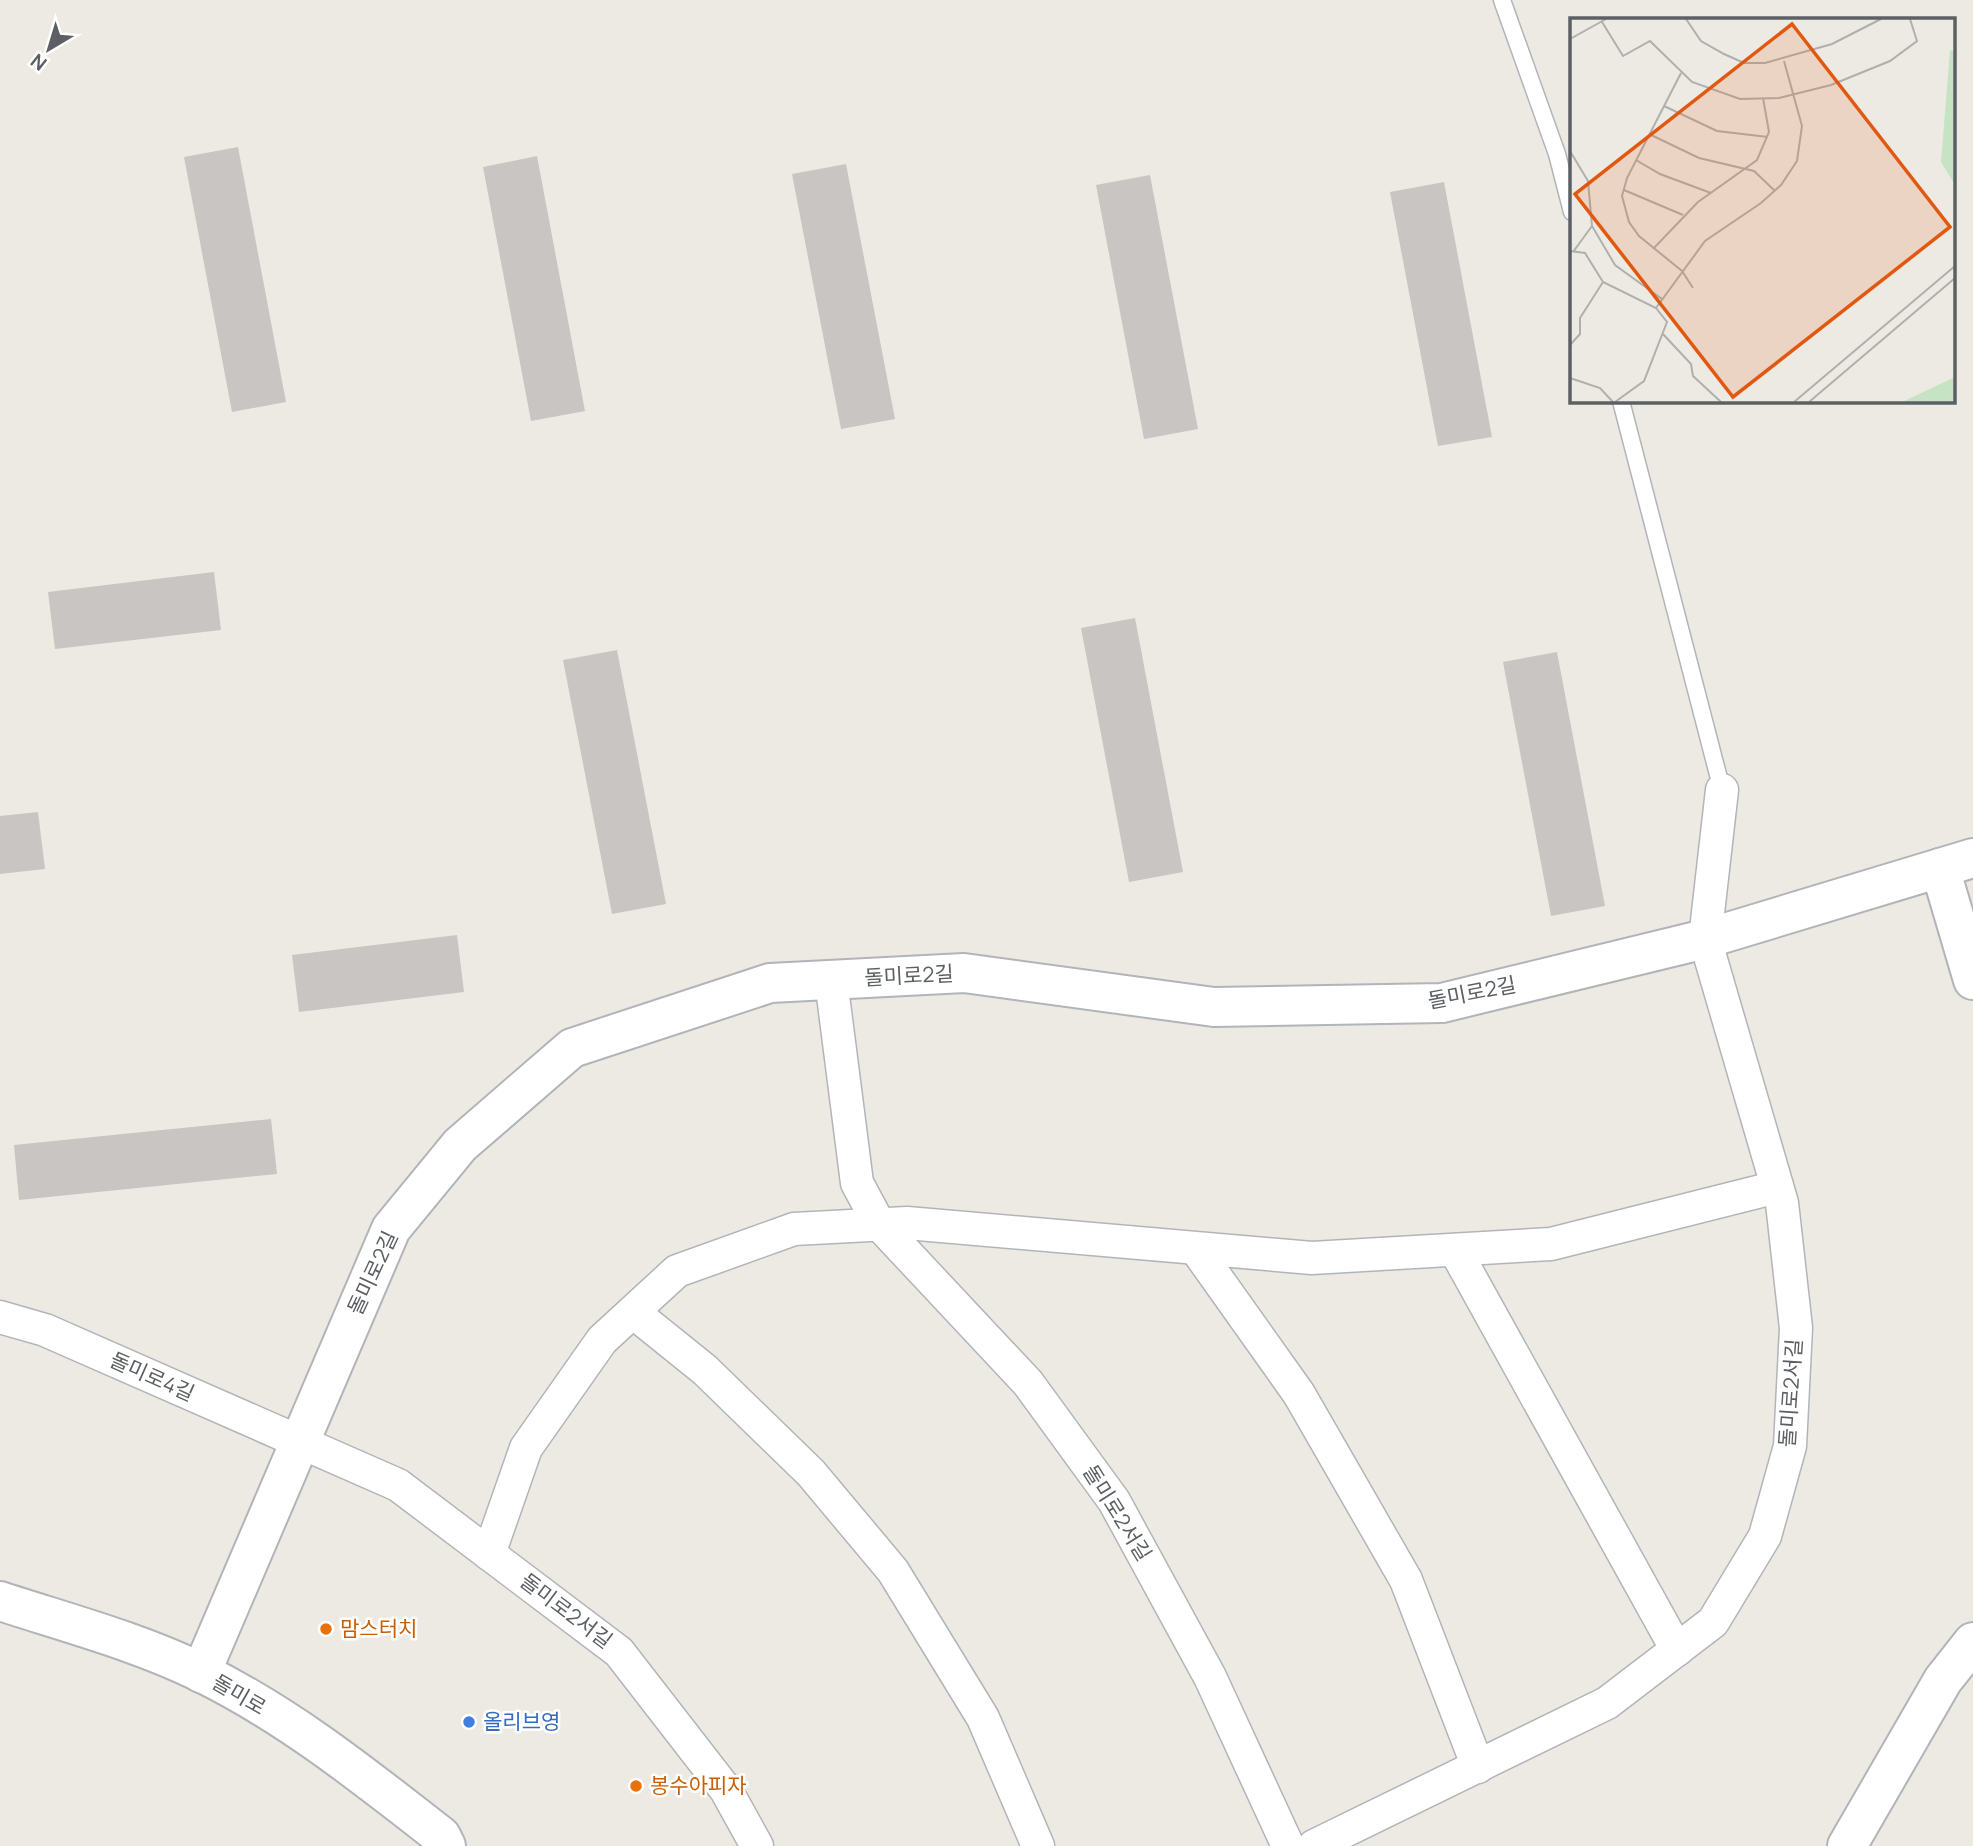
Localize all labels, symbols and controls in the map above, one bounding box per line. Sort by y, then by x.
north arrow [14,14,84,84]
inset map [1570,18,1955,402]
text: N [25,48,52,77]
street label: 돌미로2길 [864,959,954,991]
street label: 돌미로2길 [1425,970,1518,1014]
street label: 돌미로2길 [341,1226,404,1319]
street label: 돌미로2서길 [1772,1338,1808,1448]
street label: 돌미로4길 [106,1345,199,1407]
street label: 돌미로2서길 [1077,1459,1158,1566]
street label: 돌미로2서길 [515,1566,618,1654]
place label: 맘스터치 [340,1614,417,1642]
marker: 맘스터치 [318,1621,334,1637]
street label: 돌미로 [207,1668,272,1721]
place label: 올리브영 [483,1707,560,1735]
marker: 올리브영 [461,1714,477,1730]
place label: 봉수아피자 [650,1771,747,1799]
marker: 봉수아피자 [628,1778,644,1794]

